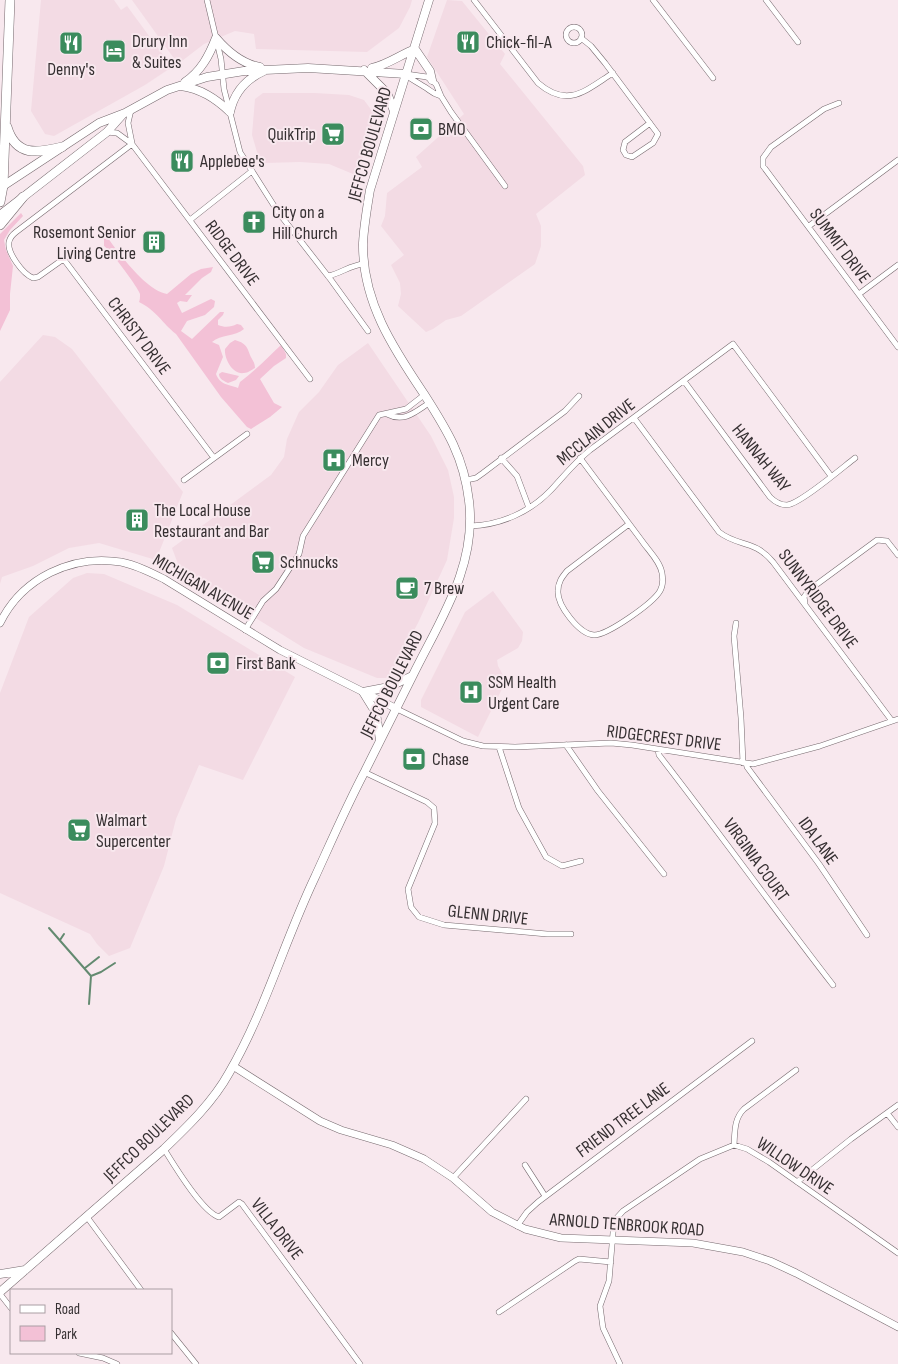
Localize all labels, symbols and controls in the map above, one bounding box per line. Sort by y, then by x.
restaurant icon: Chick-fil-A [455,29,481,55]
restaurant icon: Denny's [58,30,84,56]
place label: Drury Inn & Suites [132,31,188,73]
place label: Chick-fil-A [486,32,552,53]
hotel icon: Drury Inn & Suites [101,38,127,64]
place label: Denny's [47,59,95,80]
street label: JEFFCO BOULEVARD [343,85,396,204]
bank icon: BMO [408,116,434,142]
place label: BMO [438,119,466,140]
supermarket icon: QuikTrip [320,121,346,147]
place label: QuikTrip [267,124,316,145]
restaurant icon: Applebee's [169,148,195,174]
place label: Applebee's [199,151,265,172]
place label: City on a Hill Church [272,202,338,244]
street label: SUMMIT DRIVE [805,204,875,288]
church icon: City on a Hill Church [241,209,267,235]
street label: RIDGE DRIVE [201,216,263,290]
place label: Rosemont Senior Living Centre [33,222,136,264]
building icon: Rosemont Senior Living Centre [141,229,167,255]
street label: CHRISTY DRIVE [103,293,175,379]
street label: MCCLAIN DRIVE [553,394,639,470]
street label: HANNAH WAY [727,420,795,496]
hospital icon: Mercy [321,447,347,473]
place label: Mercy [352,450,389,471]
place label: The Local House Restaurant and Bar [154,500,269,542]
building icon: The Local House Restaurant and Bar [124,507,150,533]
street label: SUNNYRIDGE DRIVE [774,545,862,653]
supermarket icon: Schnucks [250,549,276,575]
street label: MICHIGAN AVENUE [149,550,257,624]
place label: Schnucks [280,552,338,573]
cafe icon: 7 Brew [394,575,420,601]
place label: 7 Brew [424,578,464,599]
street label: JEFFCO BOULEVARD [355,627,428,742]
bank icon: First Bank [205,650,231,676]
place label: First Bank [236,653,296,674]
place label: SSM Health Urgent Care [488,672,560,714]
hospital icon: SSM Health Urgent Care [458,679,484,705]
street label: RIDGECREST DRIVE [605,721,723,755]
bank icon: Chase [401,746,427,772]
place label: Chase [432,749,469,770]
place label: Walmart Supercenter [96,810,171,852]
street label: IDA LANE [794,813,842,869]
street label: VIRGINIA COURT [719,814,793,906]
supermarket icon: Walmart Supercenter [66,817,92,843]
street label: GLENN DRIVE [447,900,529,930]
street label: FRIEND TREE LANE [572,1078,674,1162]
street label: JEFFCO BOULEVARD [99,1090,199,1187]
street label: WILLOW DRIVE [753,1133,837,1199]
street label: VILLA DRIVE [247,1194,307,1264]
street label: ARNOLD TENBROOK ROAD [548,1209,705,1241]
legend [10,1289,172,1354]
text: Road [55,1300,80,1319]
text: Park [55,1325,77,1344]

